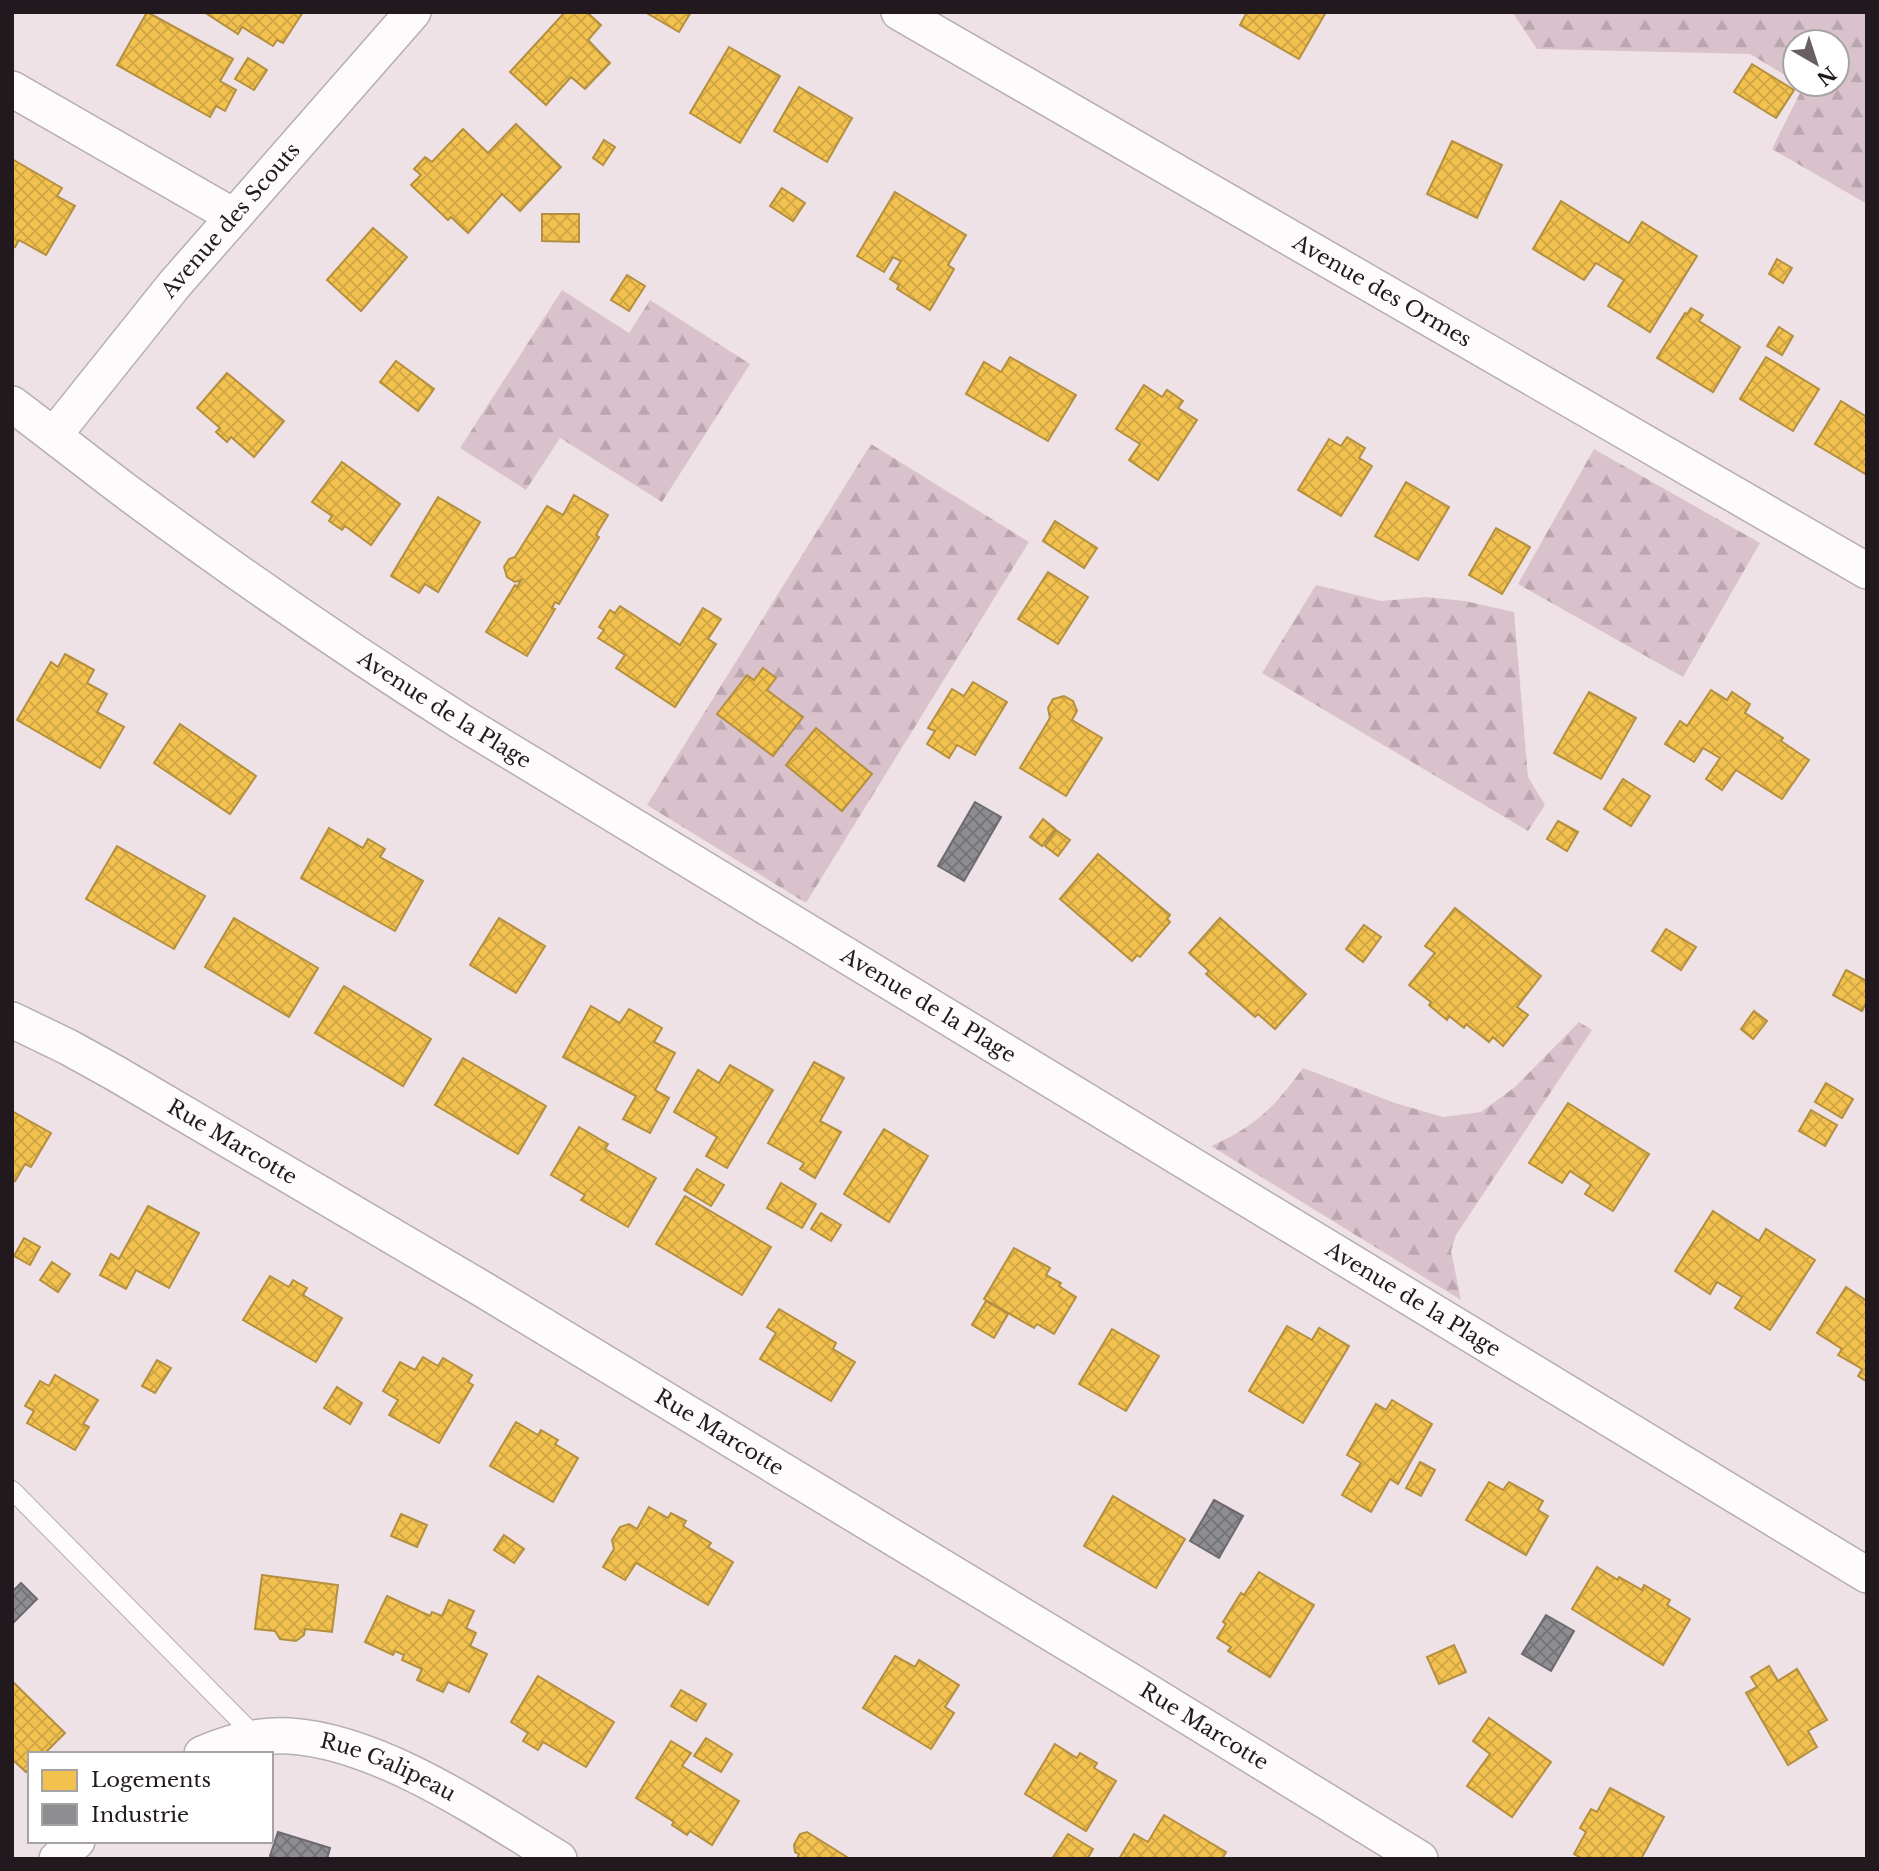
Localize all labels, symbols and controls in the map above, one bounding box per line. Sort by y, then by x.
north arrow [1781,28,1851,98]
text: N [1812,61,1841,90]
street label: Avenue des Scouts [155,137,306,304]
street label: Avenue des Ormes [1287,229,1476,353]
street label: Avenue de la Plage [352,645,536,774]
street label: Avenue de la Plage [835,942,1021,1068]
street label: Rue Marcotte [163,1094,302,1190]
street label: Avenue de la Plage [1320,1236,1505,1363]
street label: Rue Marcotte [650,1383,789,1481]
street label: Rue Marcotte [1135,1677,1273,1776]
street label: Rue Galipeau [318,1728,460,1807]
legend [28,1752,273,1843]
text: Logements [91,1767,211,1793]
text: Industrie [91,1802,189,1828]

